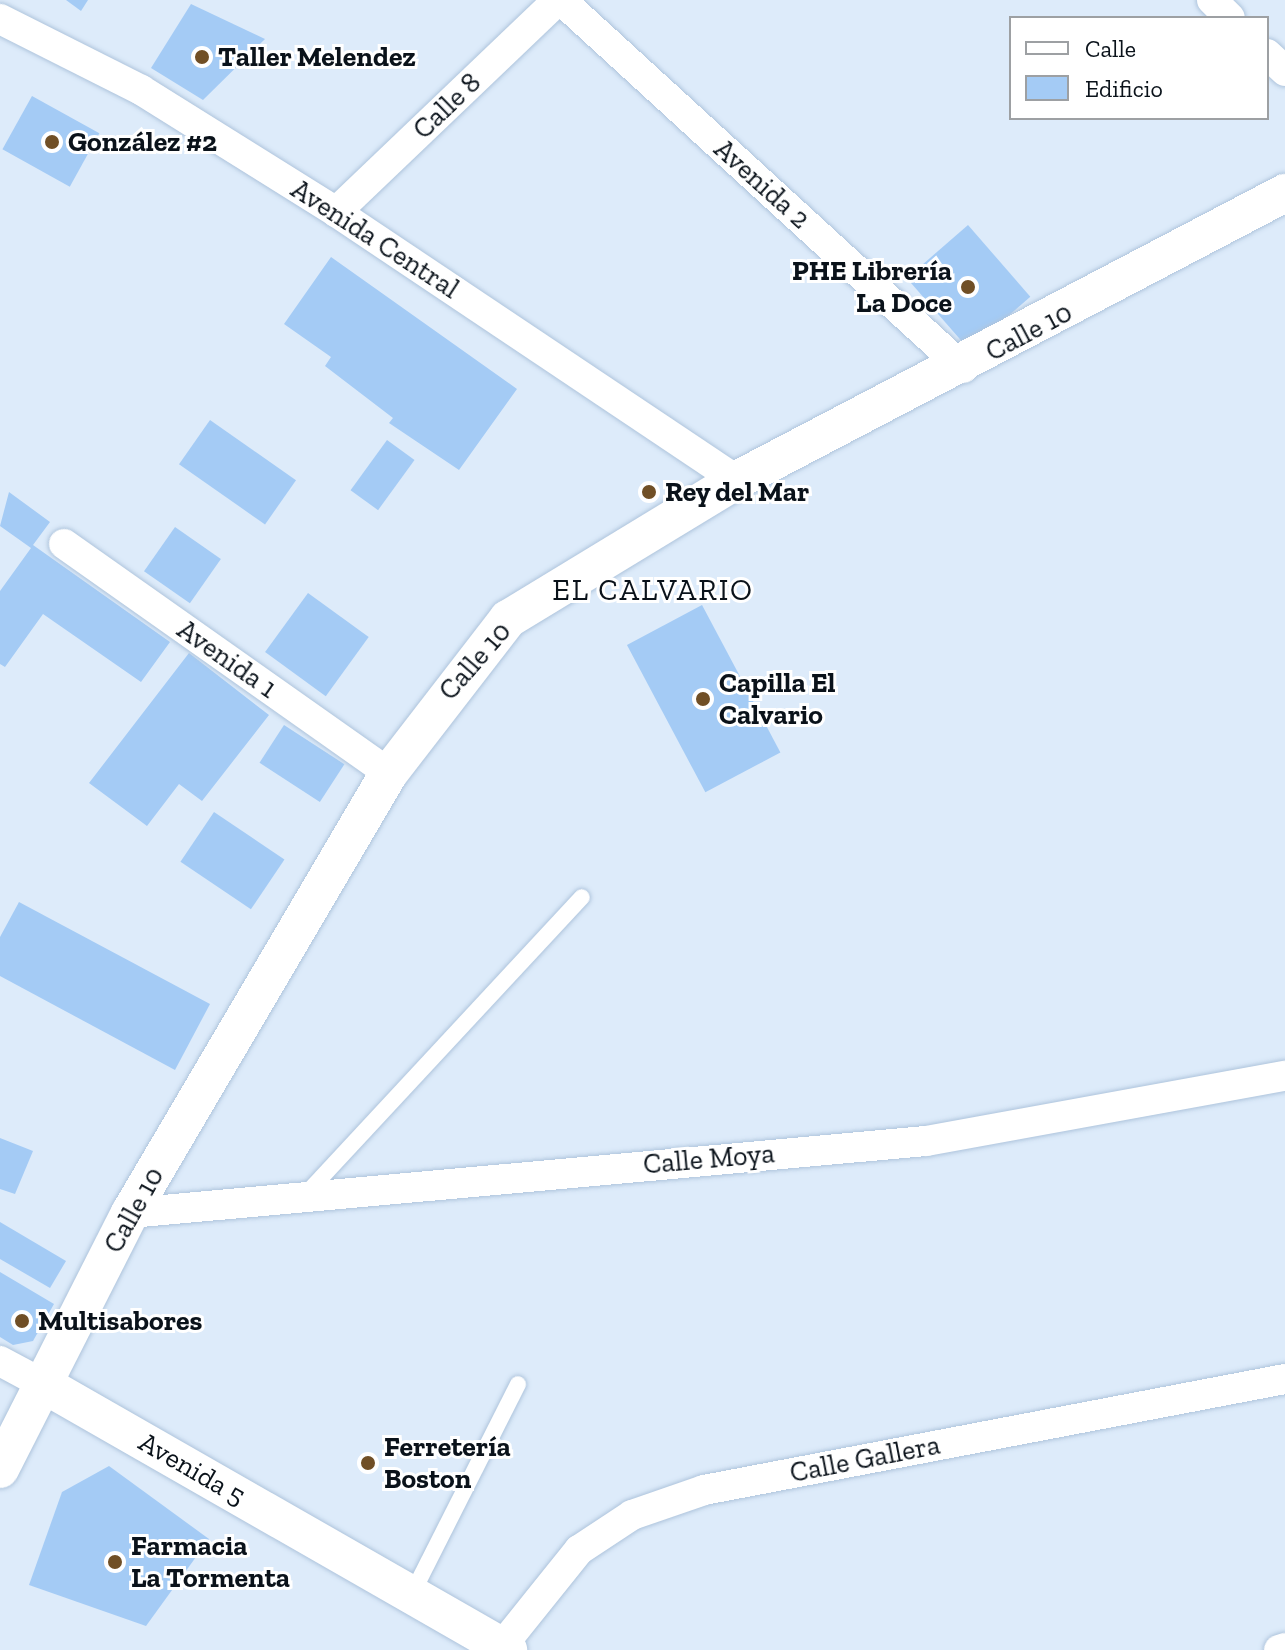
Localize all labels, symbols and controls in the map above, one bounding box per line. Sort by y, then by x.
legend [1009,16,1269,120]
text: Calle [1085,34,1136,63]
place label: Taller Melendez [218,40,416,74]
marker: Taller Melendez [193,48,211,66]
street label: Calle 8 [406,66,488,146]
text: Edificio [1085,74,1163,103]
place label: González #2 [68,125,217,159]
street label: Avenida 2 [707,132,817,236]
marker: González #2 [43,133,61,151]
street label: Avenida Central [285,172,465,306]
place label: PHE Librería La Doce [792,254,952,320]
marker: PHE Librería La Doce [959,278,977,296]
street label: Calle 10 [980,295,1078,369]
place label: Rey del Mar [665,475,810,509]
marker: Rey del Mar [640,483,658,501]
district label: EL CALVARIO [552,572,754,608]
street label: Avenida 1 [171,613,283,705]
street label: Calle 10 [432,615,518,707]
place label: Capilla El Calvario [719,666,836,732]
marker: Capilla El Calvario [694,690,712,708]
street label: Calle Moya [642,1137,776,1181]
street label: Calle 10 [97,1161,171,1259]
place label: Multisabores [38,1304,202,1338]
marker: Multisabores [13,1312,31,1330]
street label: Avenida 5 [133,1425,251,1513]
street label: Calle Gallera [787,1428,943,1490]
place label: Ferretería Boston [384,1430,511,1496]
marker: Ferretería Boston [359,1454,377,1472]
place label: Farmacia La Tormenta [131,1529,290,1595]
marker: Farmacia La Tormenta [106,1553,124,1571]

